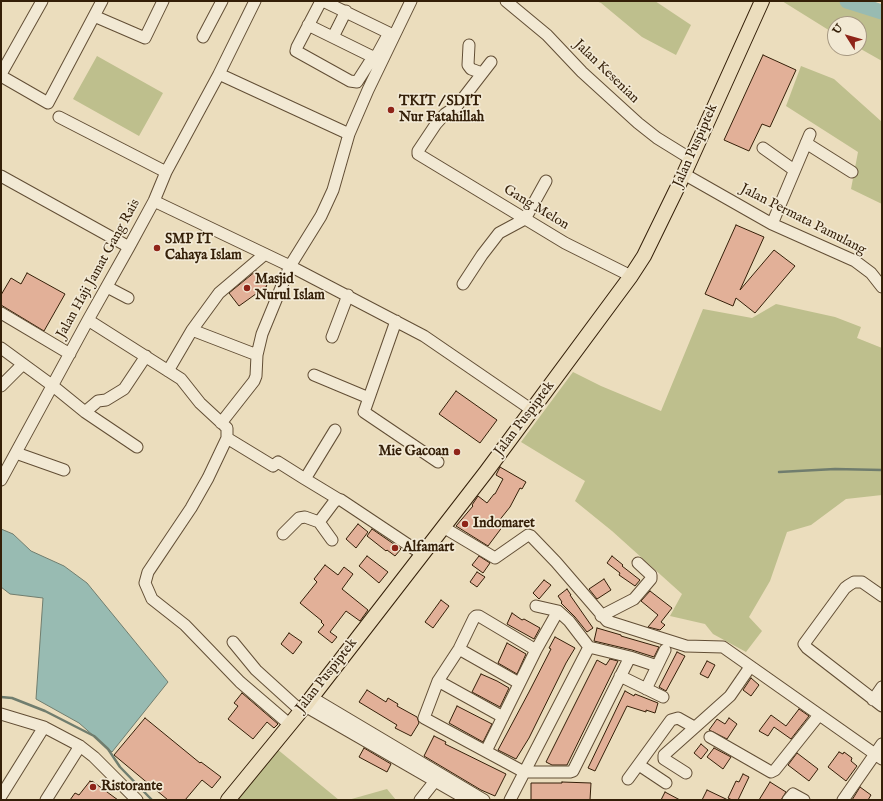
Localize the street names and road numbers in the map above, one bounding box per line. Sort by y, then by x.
street label: Jalan Kesenian [570,37,642,107]
street label: Jalan Puspiptek [670,102,722,190]
street label: Jalan Permata Pamulang [737,181,869,259]
street label: Gang Melon [500,182,572,234]
street label: Jalan Haji Jamat Gang Rais [54,196,144,342]
street label: Jalan Puspiptek [491,378,559,460]
street label: Jalan Puspiptek [293,636,361,716]

